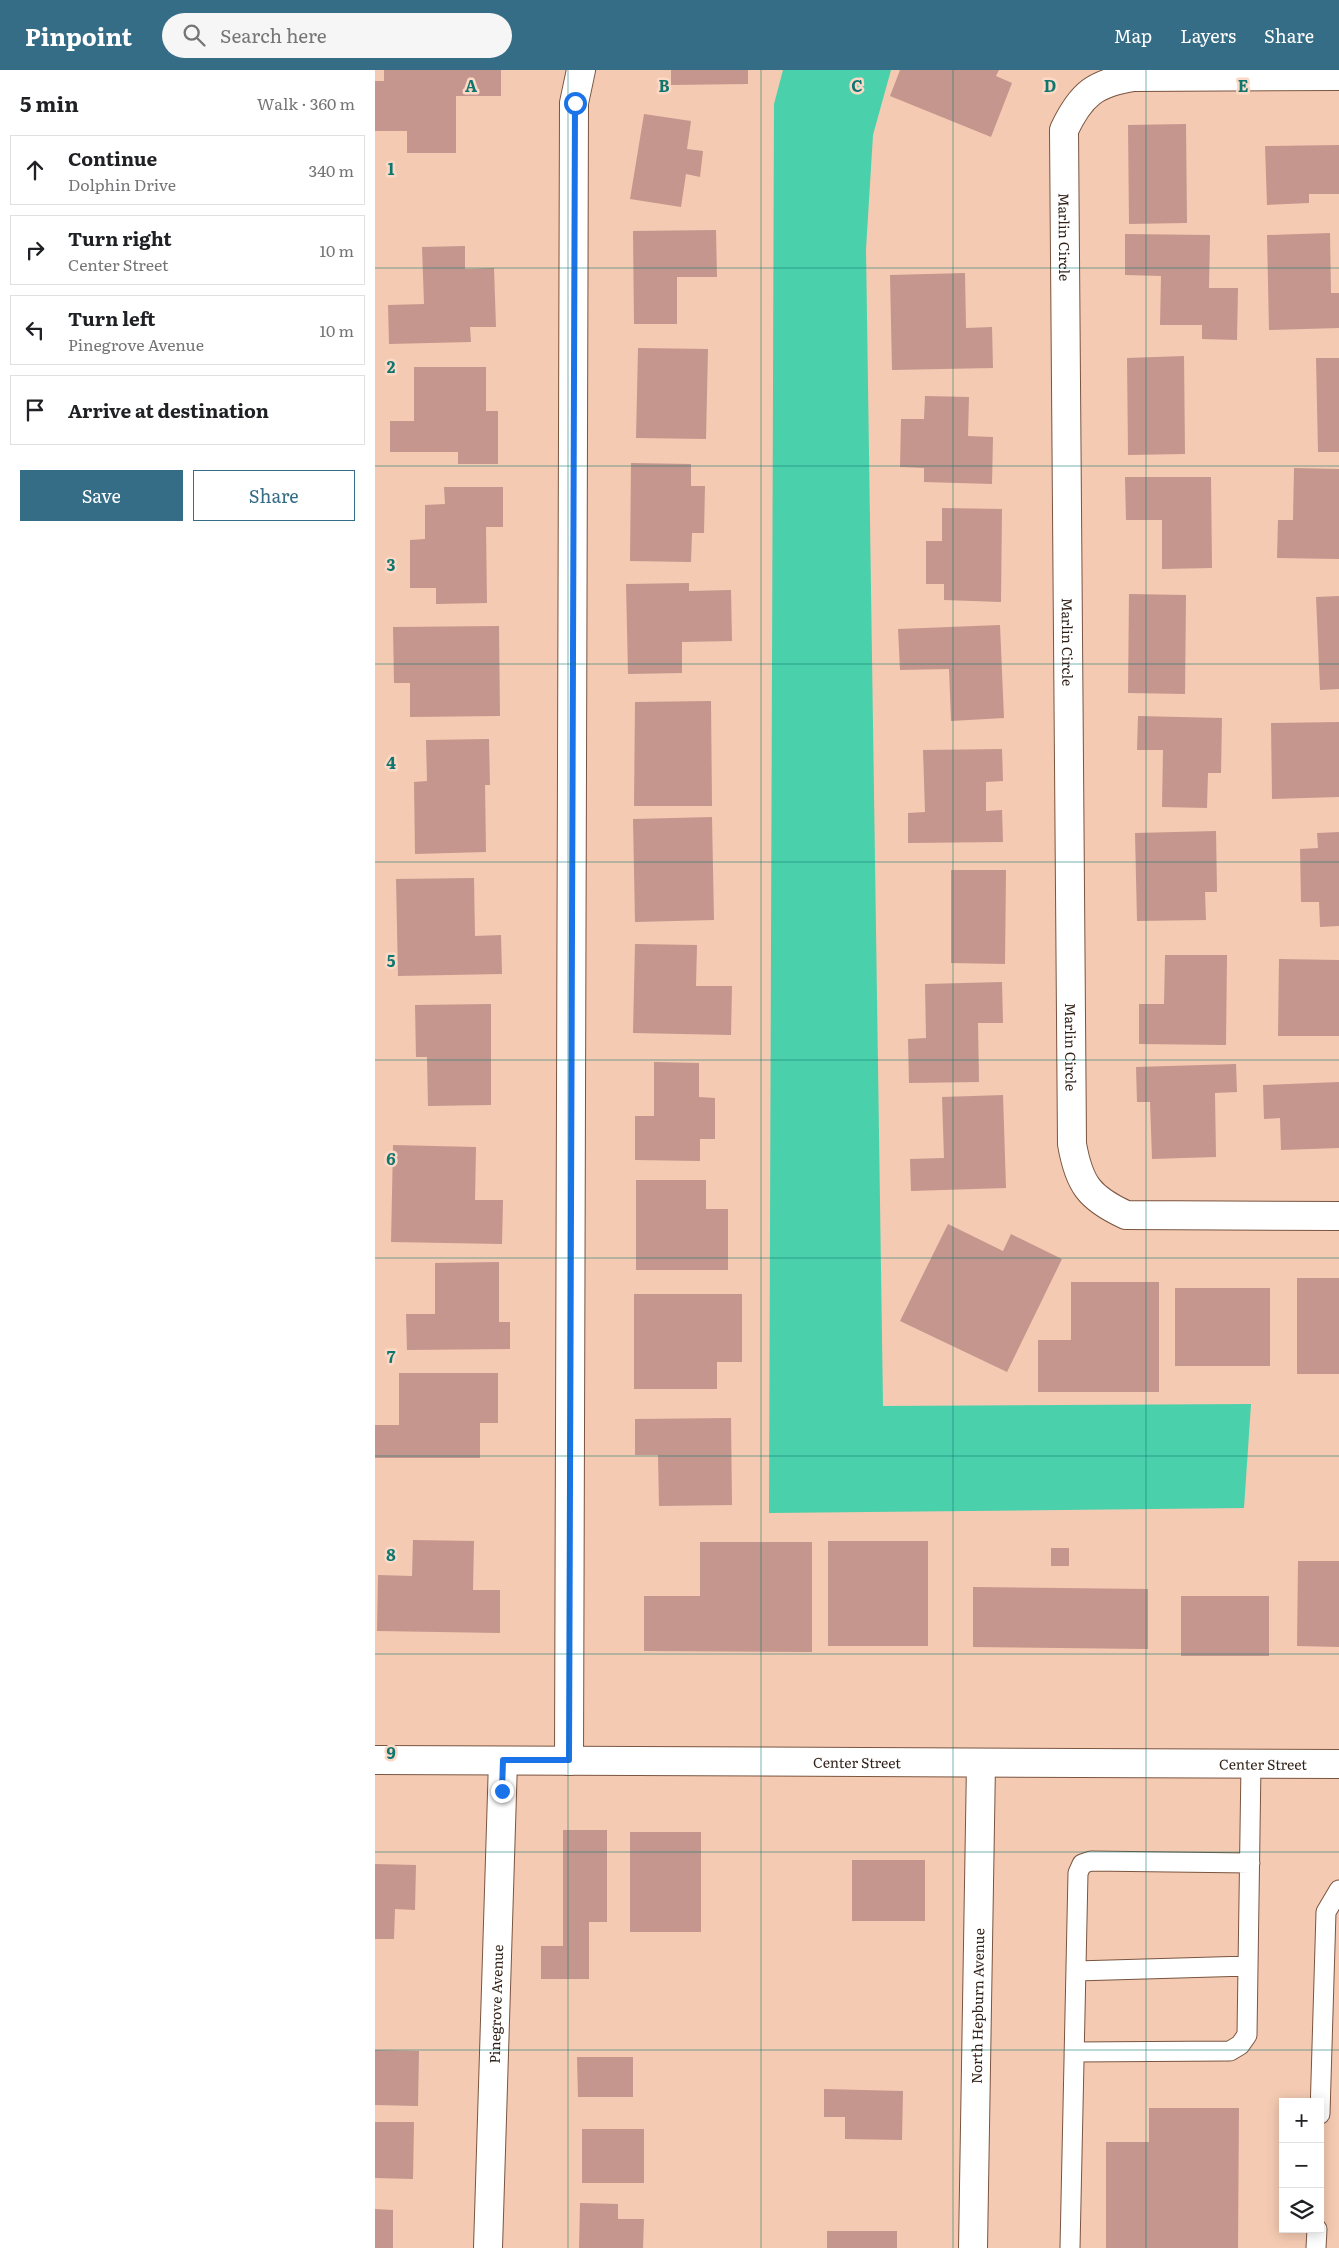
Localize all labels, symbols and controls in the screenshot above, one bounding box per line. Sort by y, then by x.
search box [162,13,512,58]
text: Pinpoint [25,18,132,53]
icon: search [180,21,208,49]
text: Search here [220,21,327,49]
text: Map [1114,22,1152,49]
text: Layers [1180,22,1236,49]
text: Share [1264,22,1314,49]
text: A [465,73,477,97]
text: B [658,73,670,97]
text: C [851,73,863,97]
text: D [1044,73,1056,97]
text: E [1238,73,1249,97]
text: 5 min [20,87,79,118]
text: Walk · 360 m [257,91,355,115]
route start [564,92,587,115]
text: Continue [68,144,157,172]
icon: ahead [21,156,49,184]
text: 1 [388,156,395,180]
text: 340 m [309,158,354,182]
text: Dolphin Drive [68,172,176,196]
street label: Marlin Circle [1054,193,1075,281]
text: Turn right [68,224,172,252]
icon: right [21,236,49,264]
text: 10 m [320,238,354,262]
text: Center Street [68,252,169,276]
text: Turn left [68,304,155,332]
icon: left [21,316,49,344]
text: 10 m [320,318,354,342]
text: Pinegrove Avenue [68,332,204,356]
text: 2 [387,354,396,378]
icon: arrive [21,396,49,424]
text: Arrive at destination [68,396,269,424]
button: Save [20,470,183,521]
button: Share [193,470,355,521]
text: 3 [387,552,396,576]
street label: Marlin Circle [1058,598,1078,686]
text: 4 [386,750,396,774]
text: 5 [387,948,396,972]
street label: Marlin Circle [1061,1003,1082,1091]
text: 6 [386,1146,396,1170]
text: 7 [387,1344,396,1368]
text: 8 [386,1542,396,1566]
text: 9 [386,1740,396,1764]
street label: Center Street [813,1752,901,1772]
street label: Center Street [1219,1754,1307,1774]
route end [491,1780,514,1803]
street label: North Hepburn Avenue [966,1928,988,2084]
street label: Pinegrove Avenue [484,1944,507,2064]
map controls [1279,2098,1324,2233]
button: + [1279,2098,1324,2143]
button: − [1279,2143,1324,2188]
button: layers [1279,2188,1324,2233]

